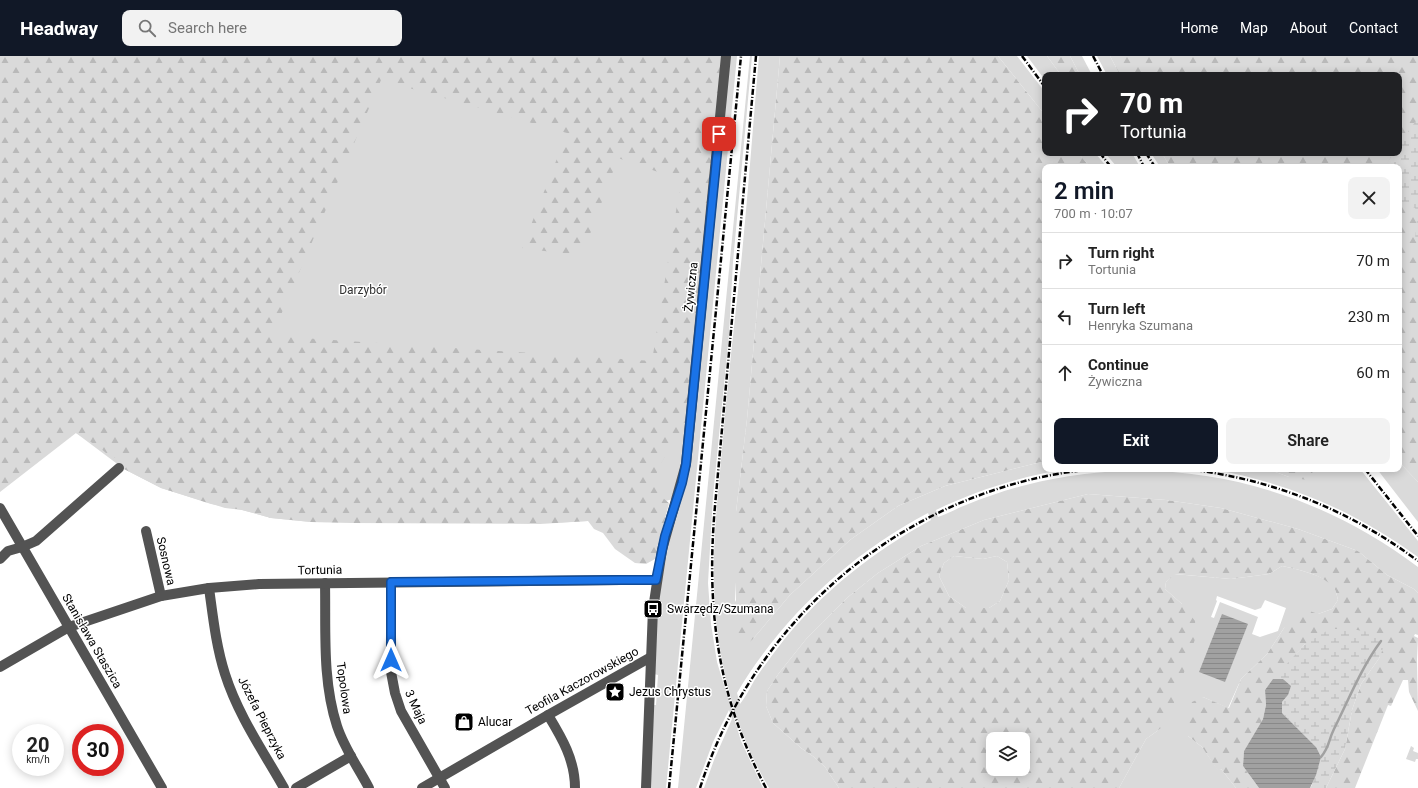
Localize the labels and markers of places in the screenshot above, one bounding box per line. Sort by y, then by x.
pin [702,117,736,151]
bus stop icon: Swarzędz/Szumana [642,598,664,620]
place label: Swarzędz/Szumana [667,602,774,616]
place icon: Jezus Chrystus [604,681,626,703]
place label: Jezus Chrystus [629,685,711,699]
shop icon: Alucar [453,711,475,733]
place label: Alucar [478,715,512,729]

